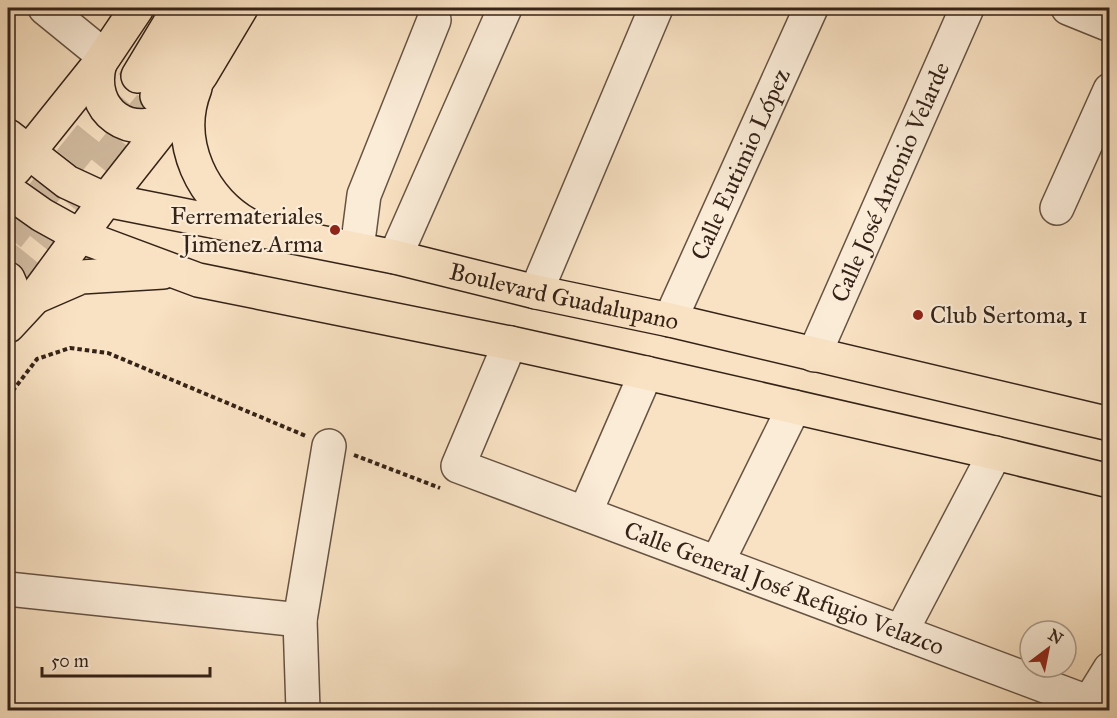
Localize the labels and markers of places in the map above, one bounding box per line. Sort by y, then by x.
place label: Ferremateriales Jimenez Arma [170,201,324,259]
marker: Ferremateriales Jimenez Arma [328,223,342,237]
place label: Club Sertoma, 1 [930,300,1087,330]
marker: Club Sertoma, 1 [911,308,925,322]

